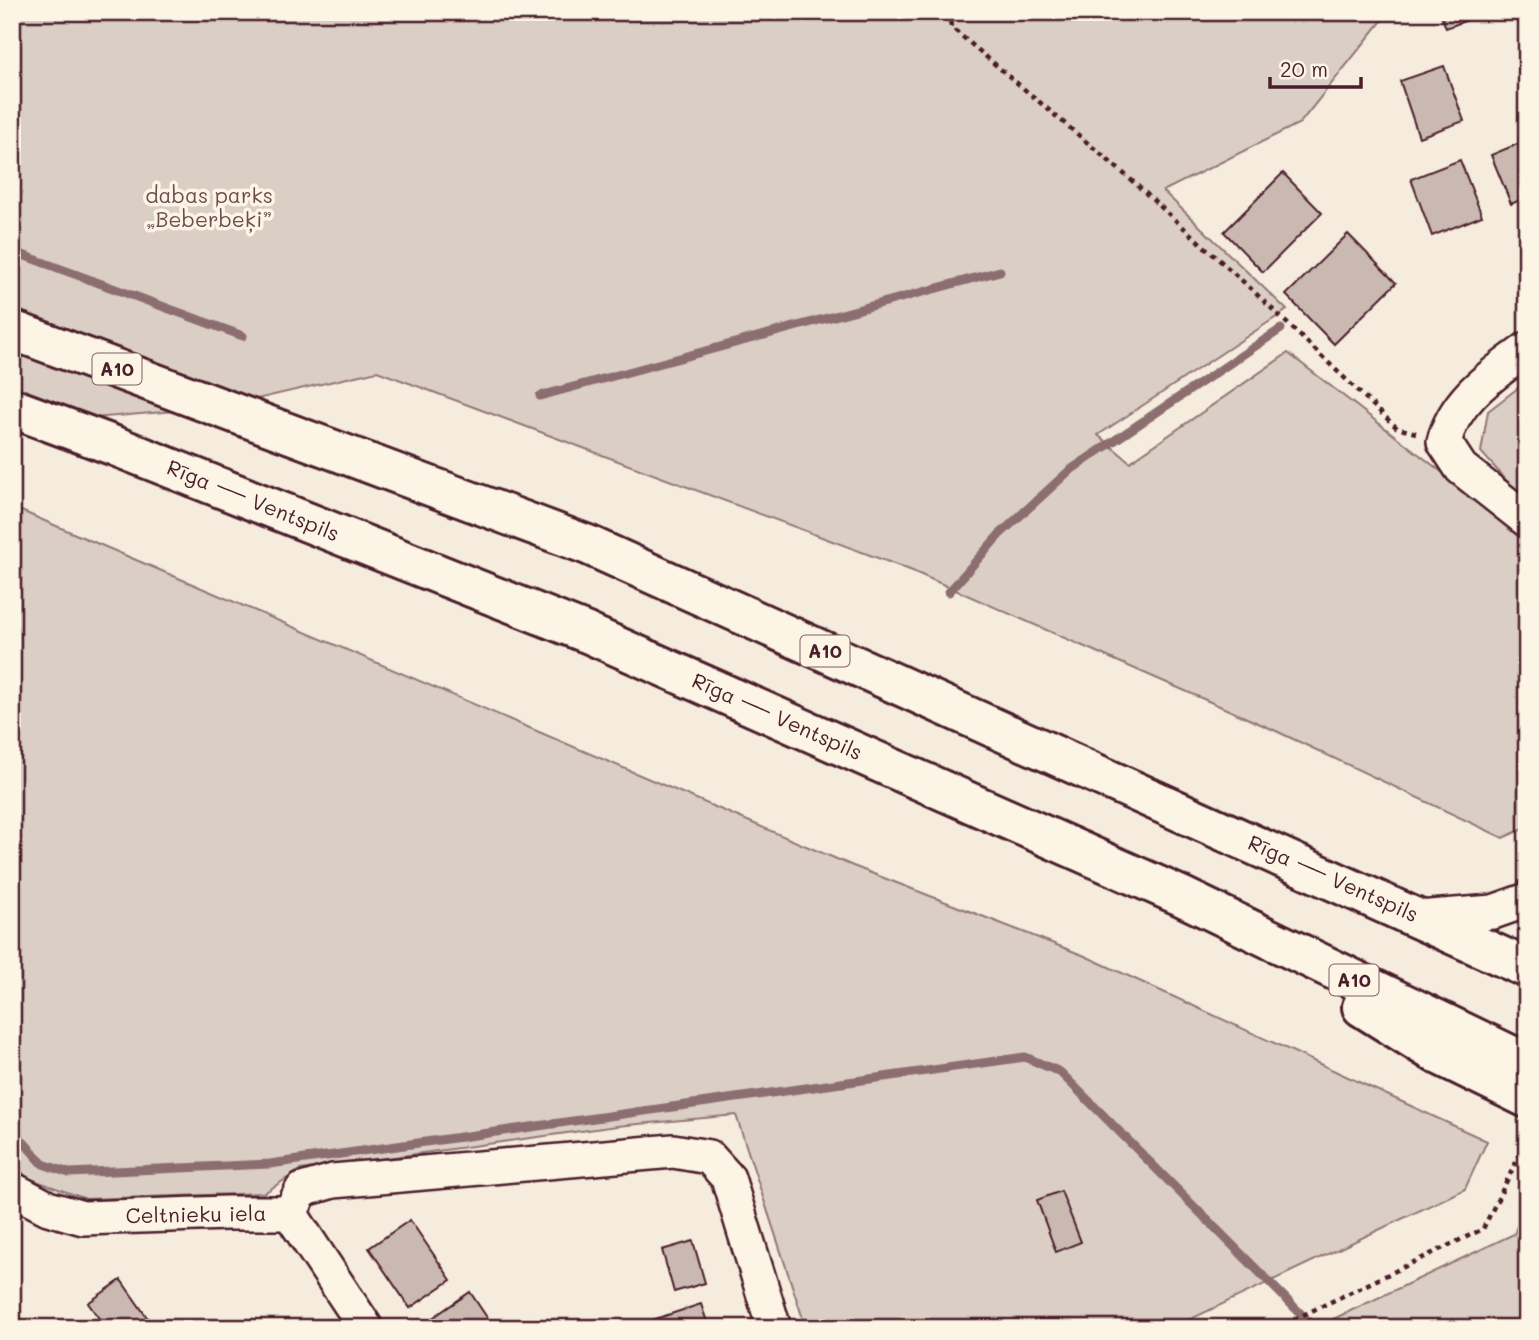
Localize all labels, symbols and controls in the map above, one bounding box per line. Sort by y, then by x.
scale bar [1270,46,1360,90]
text: 20 m [1280,55,1328,82]
park label: dabas parks „Beberbeķi” [145,181,273,233]
road number: A10 [92,354,142,384]
street label: Rīga — Ventspils [163,453,344,547]
road number: A10 [800,636,850,666]
street label: Rīga — Ventspils [688,666,867,765]
street label: Rīga — Ventspils [1244,828,1423,927]
road number: A10 [1330,964,1378,996]
street label: Celtnieku iela [125,1199,267,1228]

